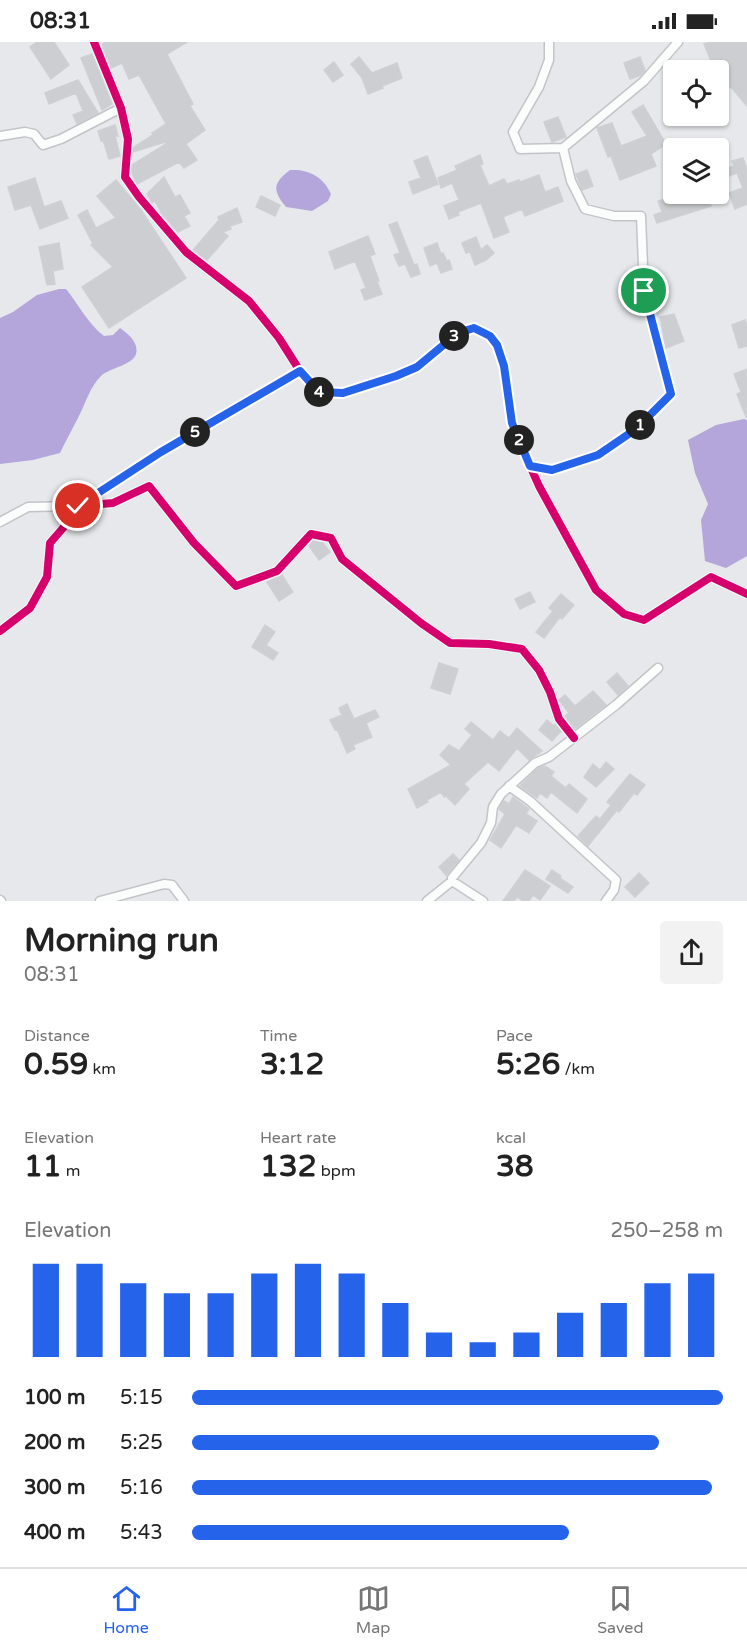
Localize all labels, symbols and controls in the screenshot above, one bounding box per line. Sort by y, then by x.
text: 08:31 [30,8,91,34]
map controls [663,60,729,204]
button: locate [663,60,729,126]
button: layers [663,138,729,204]
pin [618,265,669,316]
icon: arrive [627,274,660,307]
pin: 3 [439,321,469,351]
text: 3 [449,326,459,346]
pin: 4 [304,377,334,407]
text: 4 [314,382,324,402]
pin: 1 [625,410,655,440]
text: 1 [635,415,645,435]
pin: 5 [180,417,210,447]
text: 5 [190,422,200,442]
pin: 2 [504,425,534,455]
text: 2 [514,430,524,450]
pin [52,480,103,531]
icon: check [61,489,94,522]
text: Morning run [24,921,219,960]
button: share [660,921,723,984]
text: 08:31 [24,963,79,987]
text: Distance [24,1026,90,1046]
text: Time [260,1026,297,1046]
text: Pace [496,1026,533,1046]
text: 0.59 [24,1046,88,1083]
text: 3:12 [260,1046,324,1083]
text: 5:26 [496,1046,560,1083]
text: km [88,1059,116,1079]
text: /km [560,1059,595,1079]
text: Elevation [24,1128,94,1148]
text: Heart rate [260,1128,336,1148]
text: kcal [496,1128,526,1148]
text: 11 [24,1148,62,1185]
text: 132 [260,1148,317,1185]
text: 38 [496,1148,534,1185]
text: m [62,1161,81,1181]
text: bpm [317,1161,356,1181]
text: Elevation [24,1219,111,1243]
text: 250–258 m [610,1219,723,1243]
text: 100 m [24,1386,85,1410]
text: 5:15 [120,1386,163,1410]
text: 200 m [24,1431,85,1455]
text: 5:25 [120,1431,163,1455]
text: 300 m [24,1476,85,1500]
text: 5:16 [120,1476,163,1500]
text: 400 m [24,1521,85,1545]
text: 5:43 [120,1521,163,1545]
tab: Home [103,1582,149,1638]
tab: Map [356,1582,390,1638]
tab: Saved [597,1582,643,1638]

